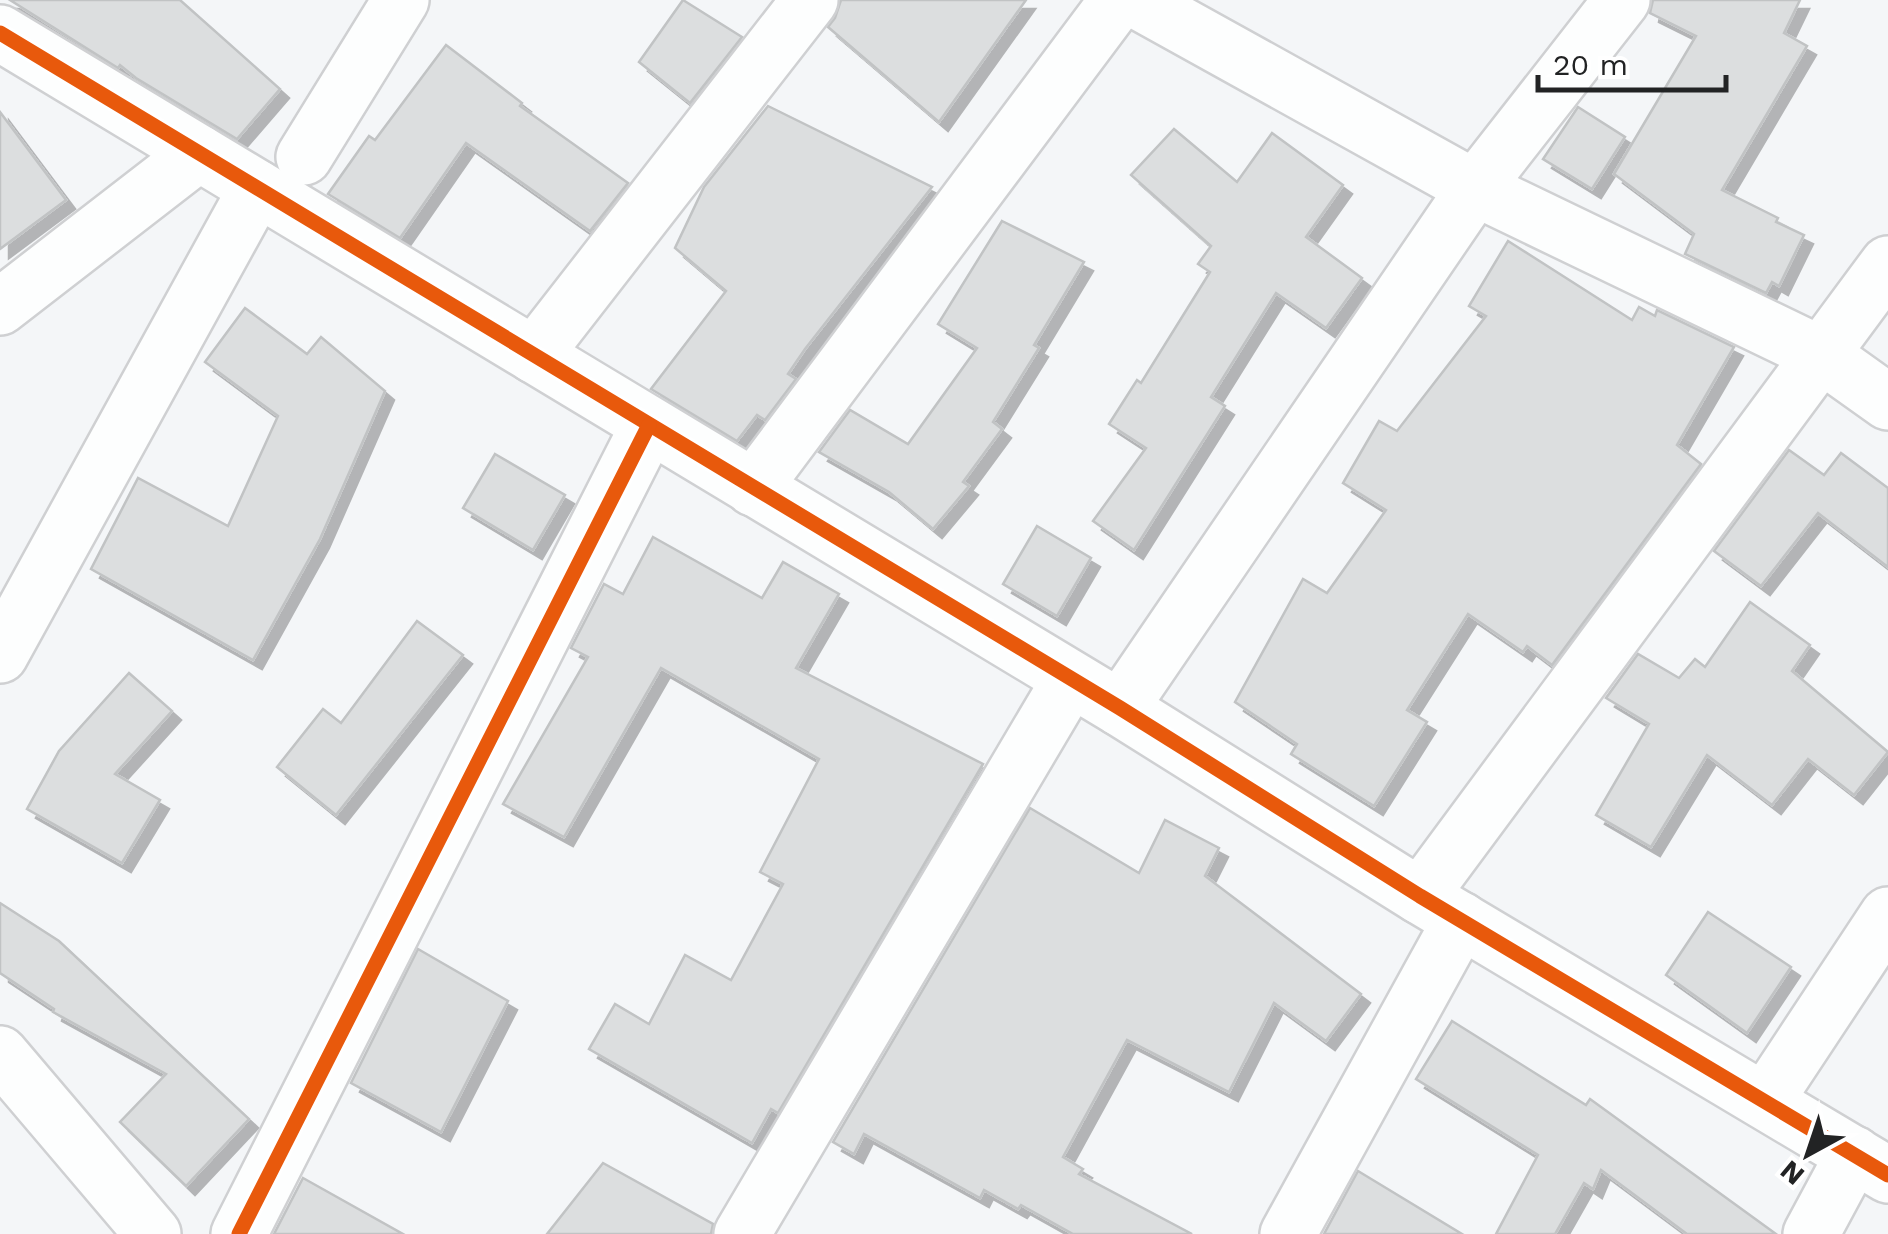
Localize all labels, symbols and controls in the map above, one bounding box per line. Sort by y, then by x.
scale bar [1538,30,1726,92]
text: 20 m [1553,47,1628,82]
north arrow [1758,1104,1858,1204]
text: N [1774,1153,1811,1192]

